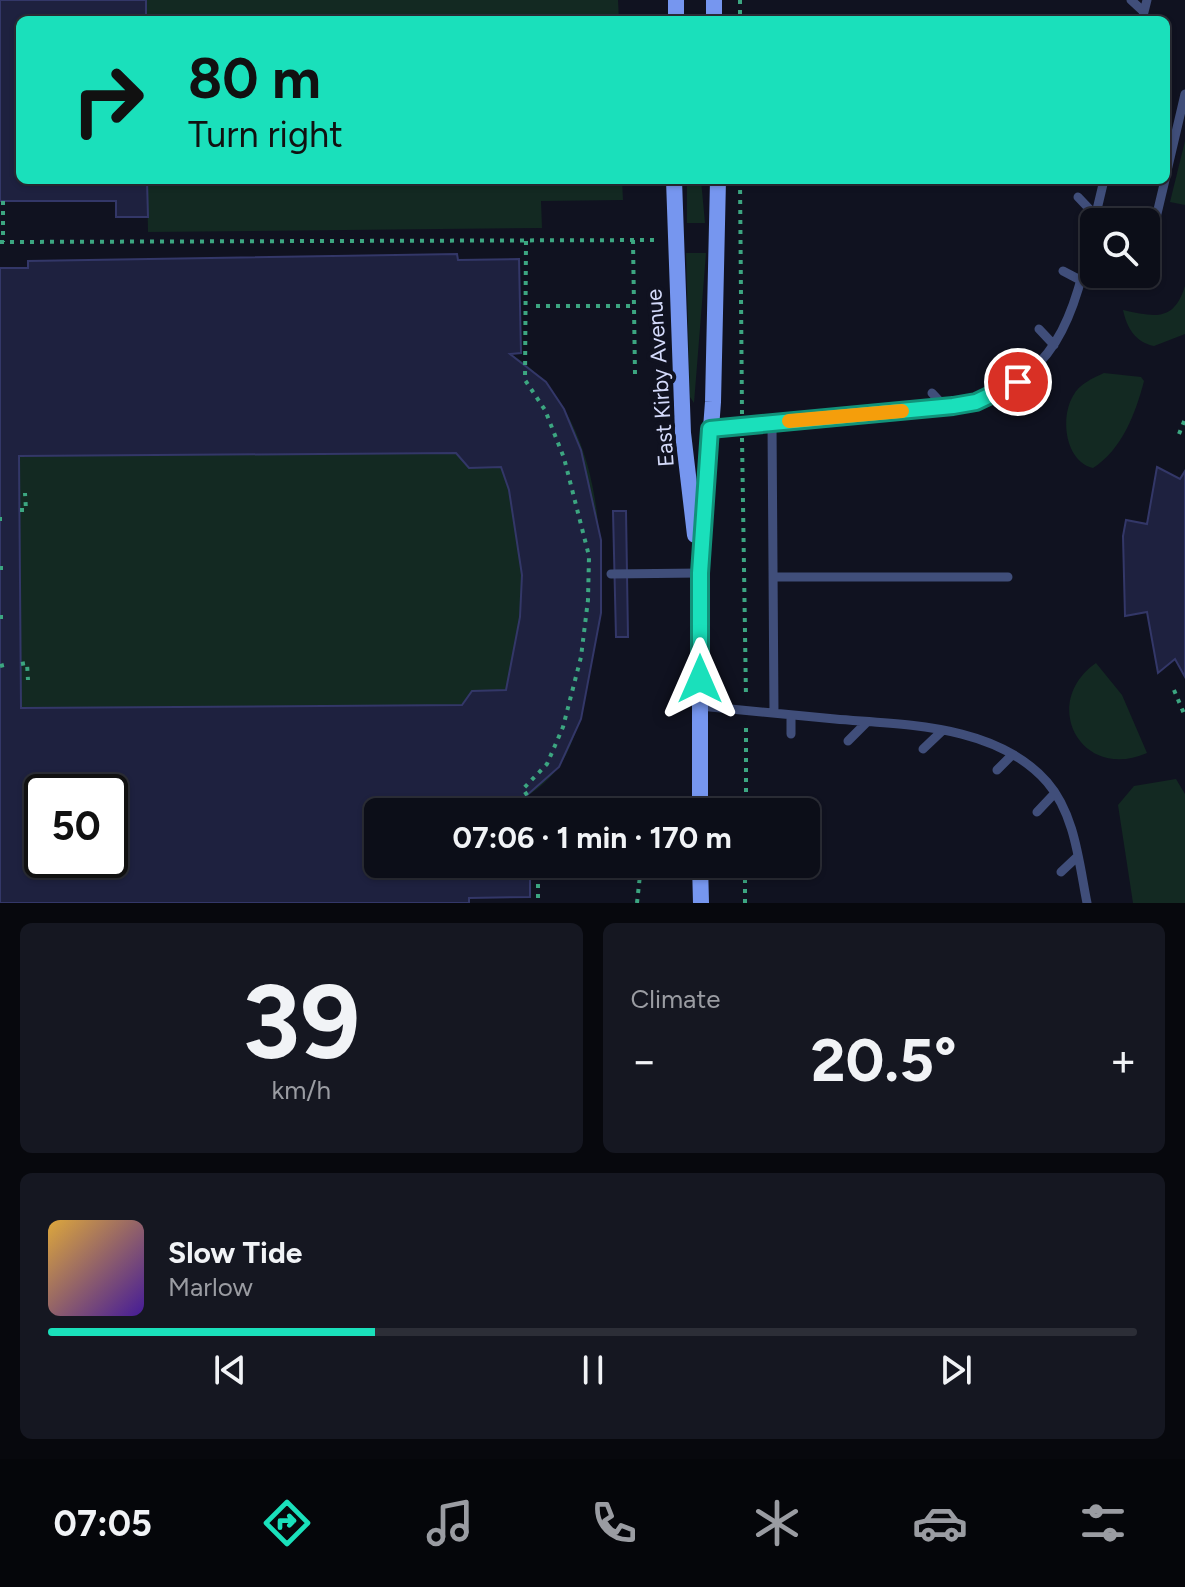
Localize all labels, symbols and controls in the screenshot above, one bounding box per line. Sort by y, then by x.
text: 80 m [188,45,321,112]
icon: right [56,48,160,152]
text: Turn right [188,113,343,156]
map controls [1080,208,1160,288]
button: search [1080,208,1160,288]
street label: East Kirby Avenue [640,288,680,468]
pin [984,348,1052,416]
icon: arrive [996,360,1040,404]
position arrow [658,637,742,721]
speed limit sign: 50 [24,774,128,878]
text: 07:06 · 1 min · 170 m [452,819,732,856]
text: 39 [242,959,360,1084]
text: Climate [631,983,720,1015]
text: 20.5° [811,1024,957,1096]
text: − [631,1034,658,1087]
text: + [1110,1034,1137,1087]
text: km/h [272,1074,331,1106]
text: Slow Tide [168,1234,302,1271]
text: Marlow [168,1271,253,1303]
icon: previous [208,1348,252,1392]
icon: pause [571,1348,615,1392]
icon: next [934,1348,978,1392]
icon: directions [259,1495,315,1551]
icon: music [422,1495,478,1551]
icon: phone [586,1495,642,1551]
icon: climate [749,1495,805,1551]
icon: car [912,1495,968,1551]
icon: filters [1075,1495,1131,1551]
text: 07:05 [54,1502,152,1545]

